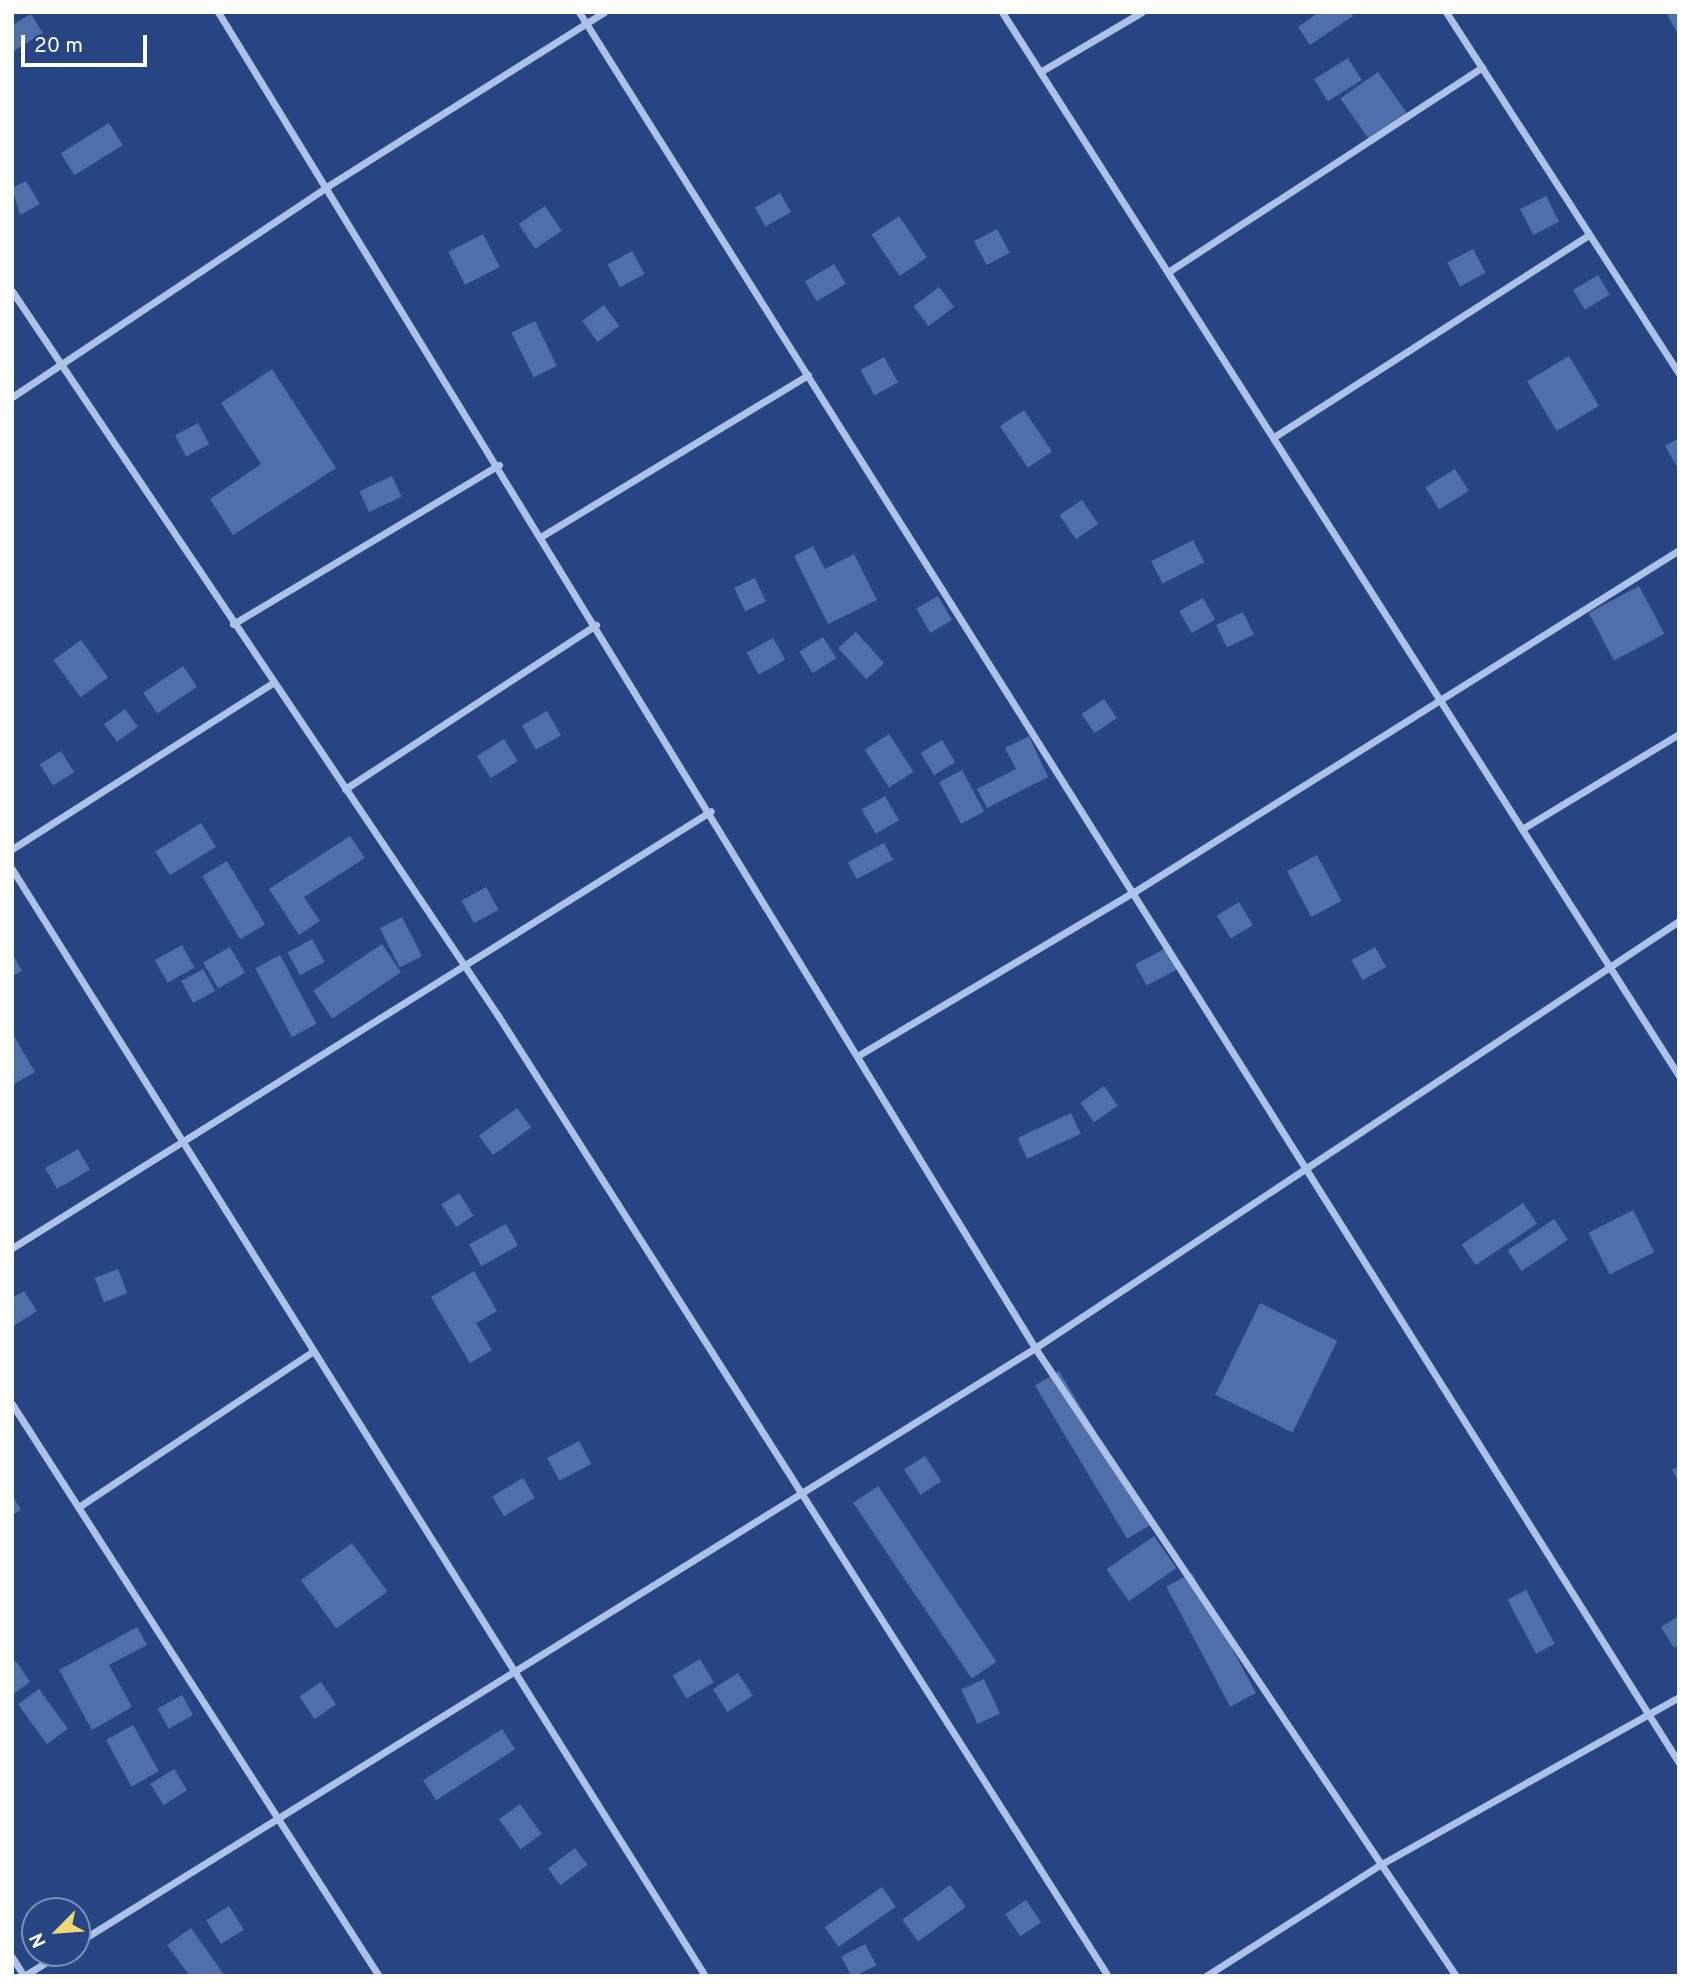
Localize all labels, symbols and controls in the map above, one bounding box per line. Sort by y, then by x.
scale bar [24,21,150,65]
text: 20 m [34,33,83,60]
north arrow [21,1897,91,1967]
text: N [25,1929,53,1951]

